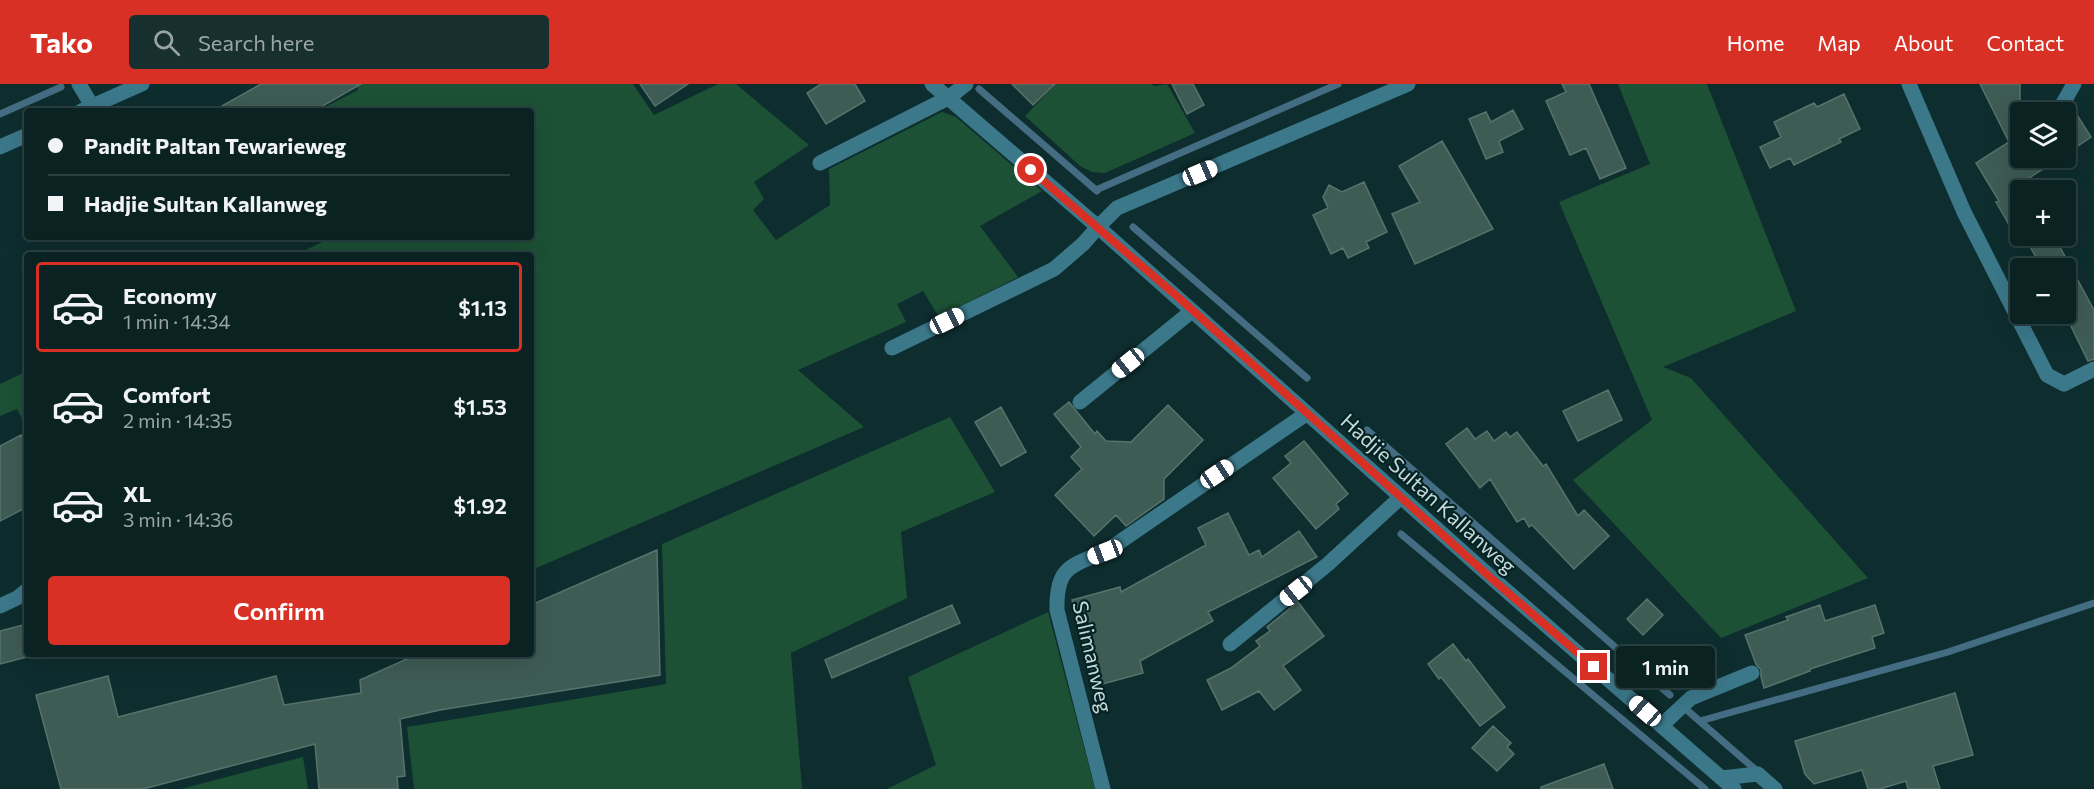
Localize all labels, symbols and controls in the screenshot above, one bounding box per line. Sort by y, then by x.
search box [129,15,549,69]
text: Tako [30,25,93,59]
icon: search [150,26,183,59]
text: Search here [198,29,314,56]
text: Home [1727,30,1784,55]
text: Map [1817,30,1861,55]
text: About [1894,30,1953,55]
text: Contact [1986,30,2064,55]
map controls [2010,102,2076,324]
button: layers [2010,102,2076,168]
text: Pandit Paltan Tewarieweg [84,132,346,159]
route start [1017,156,1044,183]
car [1180,158,1220,188]
button: + [2010,180,2076,246]
text: Hadjie Sultan Kallanweg [84,190,327,217]
button: − [2010,258,2076,324]
icon: car [51,280,105,334]
text: Economy [123,282,217,309]
text: $1.13 [458,294,507,321]
car [927,305,967,337]
text: 1 min · 14:34 [123,309,231,333]
car [1108,345,1148,381]
icon: car [51,379,105,433]
text: Comfort [123,381,211,408]
text: $1.53 [454,393,507,420]
text: 2 min · 14:35 [123,408,233,432]
street label: Hadjie Sultan Kallanweg [1336,408,1522,578]
car [1197,456,1237,492]
icon: car [51,478,105,532]
text: XL [123,480,151,507]
text: $1.92 [454,492,507,519]
text: 3 min · 14:36 [123,507,234,531]
car [1085,537,1125,567]
car [1276,573,1316,609]
button: Confirm [48,576,510,645]
street label: Salimanweg [1068,598,1118,715]
callout: 1 min [1615,646,1714,688]
route end [1580,653,1607,680]
text: 1 min [1642,655,1689,679]
car [1626,692,1664,730]

